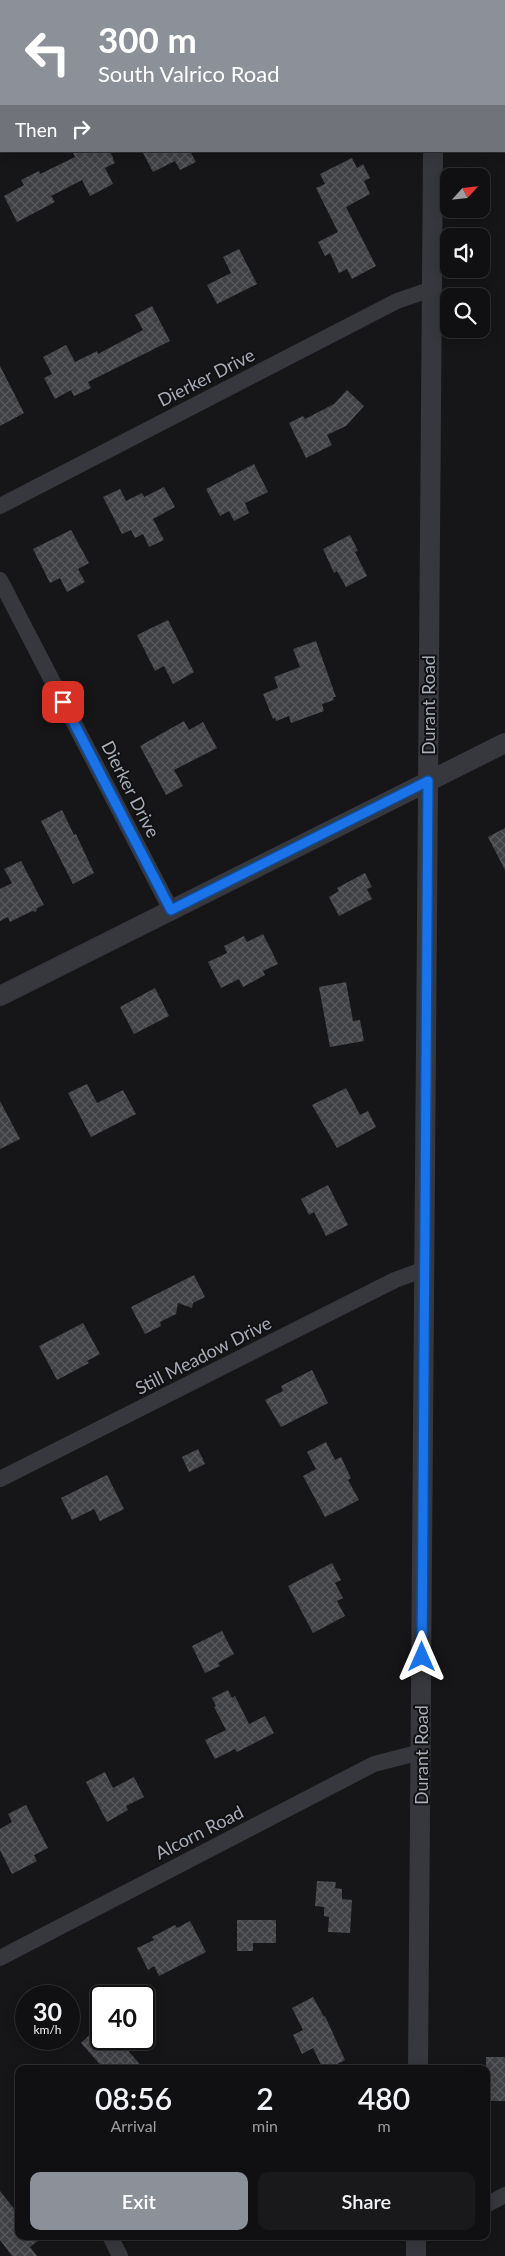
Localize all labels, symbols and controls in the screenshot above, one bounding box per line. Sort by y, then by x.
text: 300 m [98,18,197,60]
icon: left [15,20,80,85]
text: South Valrico Road [98,60,280,87]
icon: right [67,115,95,143]
text: Then [15,118,57,141]
north arrow [440,168,490,218]
map controls [440,168,490,338]
button: sound [440,228,490,278]
button: search [440,288,490,338]
street label: Dierker Drive [154,343,258,411]
street label: Durant Road [417,655,439,755]
pin [42,681,84,723]
icon: arrive [49,688,77,716]
street label: Dierker Drive [97,737,165,841]
street label: Still Meadow Drive [131,1311,275,1399]
position arrow [395,1630,447,1682]
street label: Durant Road [410,1705,432,1805]
street label: Alcorn Road [151,1800,247,1864]
speed limit sign: 40 [90,1985,155,2050]
text: 30 [33,1996,62,2026]
text: km/h [33,2022,62,2037]
text: 08:56 [95,2080,172,2116]
text: 2 [256,2080,274,2116]
text: 480 [358,2080,410,2116]
text: Arrival [110,2116,157,2135]
text: min [252,2116,278,2135]
text: m [377,2116,391,2135]
button: Exit [30,2172,248,2230]
button: Share [258,2172,475,2230]

